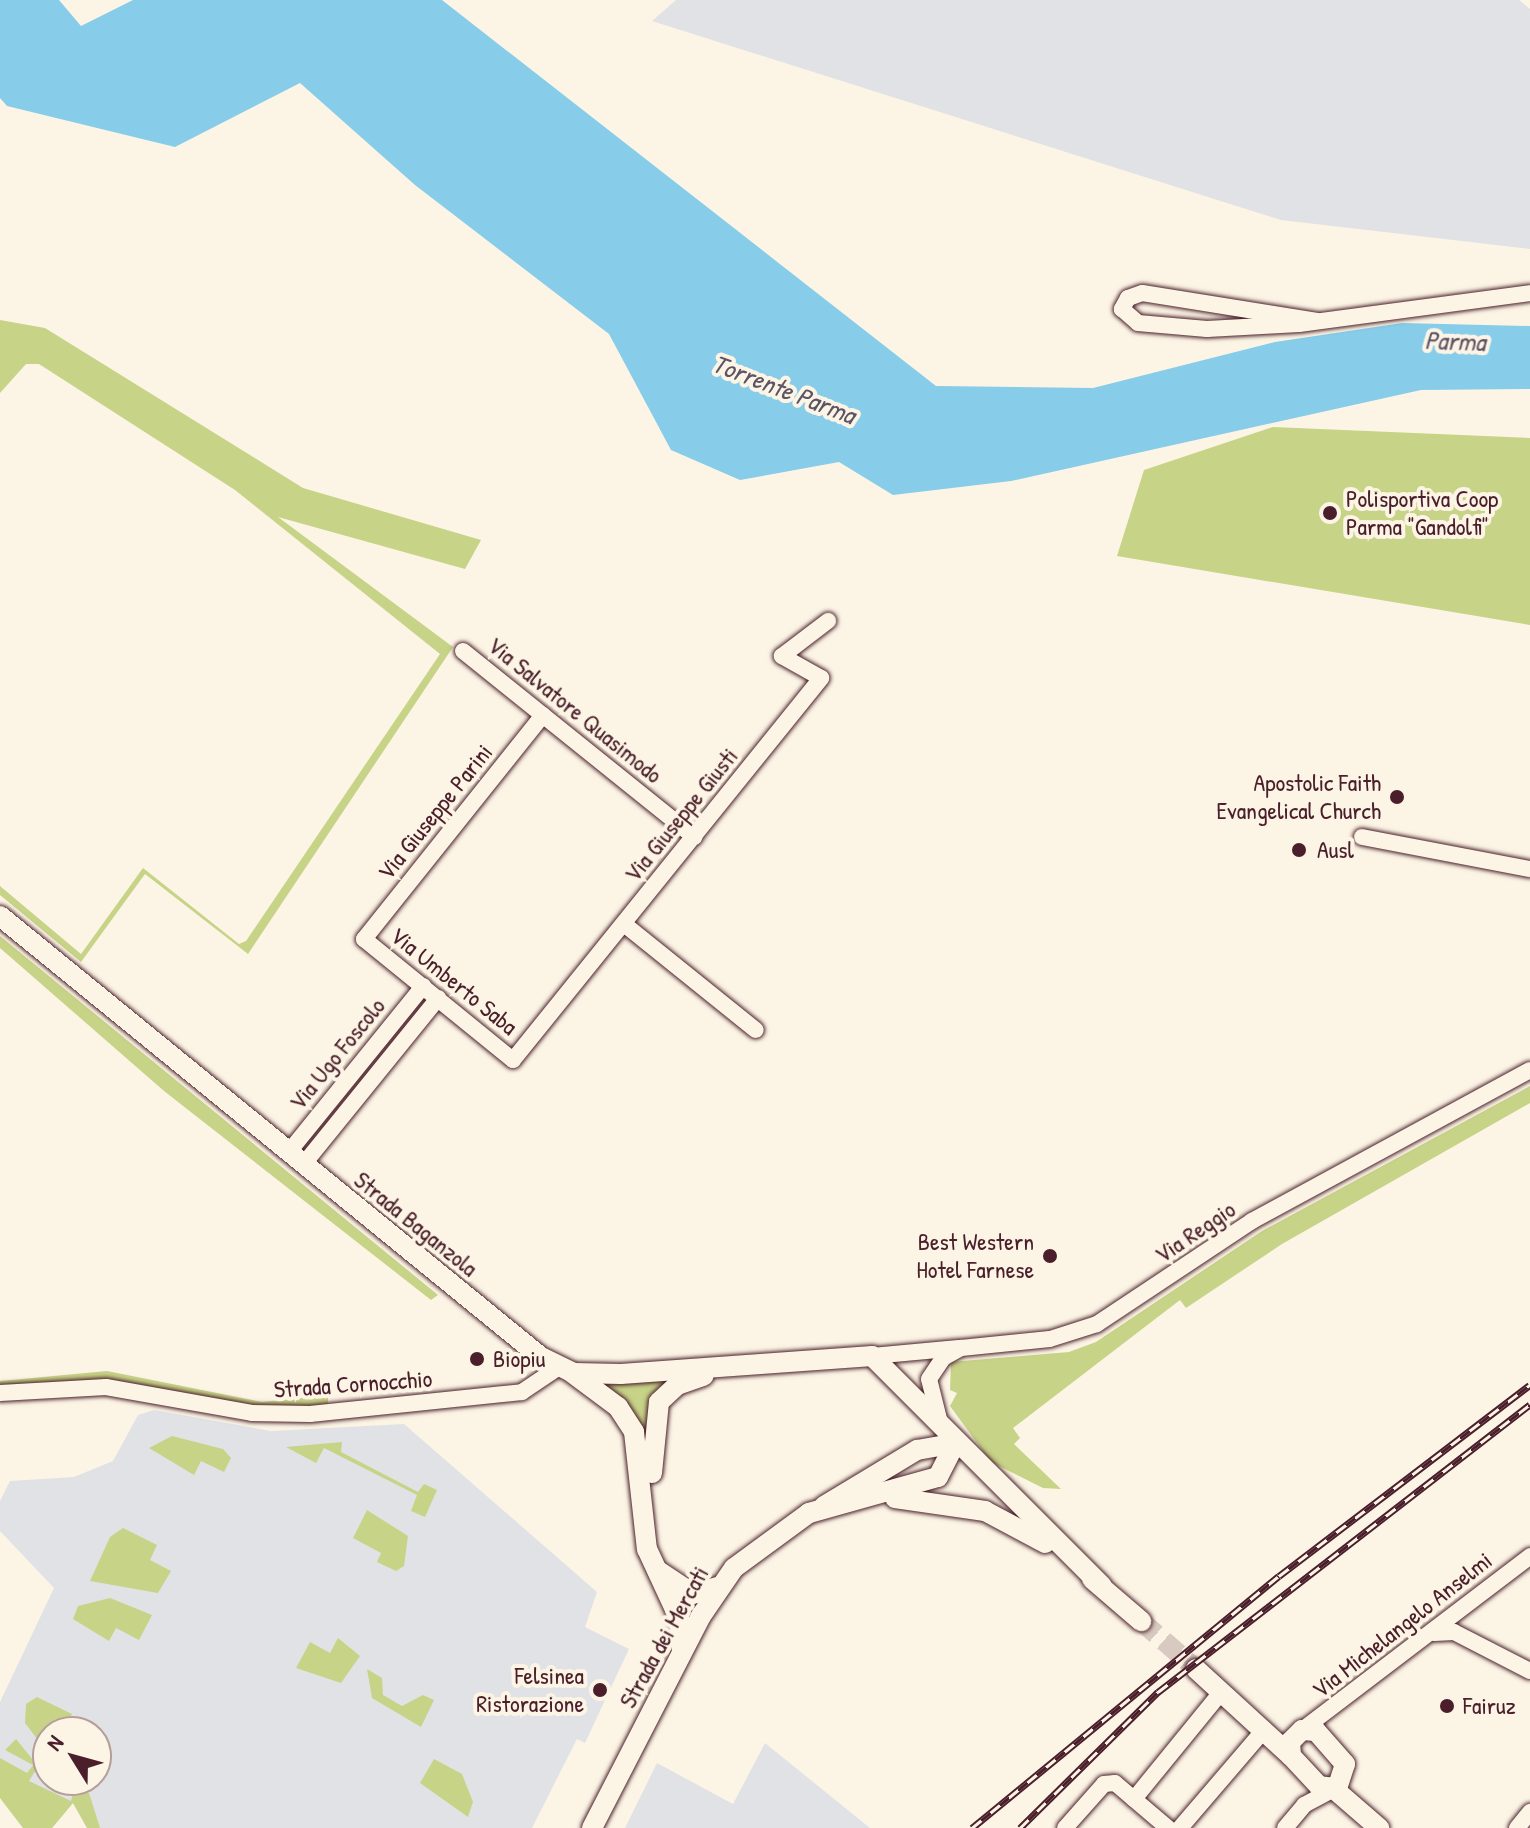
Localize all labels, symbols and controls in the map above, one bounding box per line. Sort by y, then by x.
water label: Parma [1424,324,1486,358]
water label: Torrente Parma [708,347,860,431]
place label: Polisportiva Coop Parma "Gandolfi" [1346,485,1498,541]
marker: Polisportiva Coop Parma "Gandolfi" [1321,504,1339,522]
street label: Via Salvatore Quasimodo [482,631,668,789]
street label: Via Giuseppe Parini [371,738,499,886]
street label: Via Giuseppe Giusti [618,742,744,888]
place label: Apostolic Faith Evangelical Church [1216,769,1381,825]
marker: Apostolic Faith Evangelical Church [1388,788,1406,806]
place label: Ausl [1317,836,1354,864]
marker: Ausl [1288,839,1310,861]
street label: Via Umberto Saba [385,921,523,1041]
street label: Via Ugo Foscolo [283,992,391,1116]
street label: Strada Baganzola [348,1165,484,1283]
street label: Via Reggio [1149,1195,1241,1269]
place label: Best Western Hotel Farnese [917,1228,1034,1284]
marker: Best Western Hotel Farnese [1041,1247,1059,1265]
place label: Biopiu [493,1345,545,1373]
marker: Biopiu [468,1350,486,1368]
street label: Strada Cornocchio [273,1364,433,1404]
street label: Via Michelangelo Anselmi [1306,1546,1498,1704]
street label: Strada dei Mercati [613,1561,715,1713]
place label: Felsinea Ristorazione [476,1662,584,1718]
marker: Felsinea Ristorazione [591,1681,609,1699]
place label: Fairuz [1463,1692,1516,1720]
marker: Fairuz [1438,1697,1456,1715]
north arrow [32,1716,112,1796]
text: N [39,1729,70,1756]

